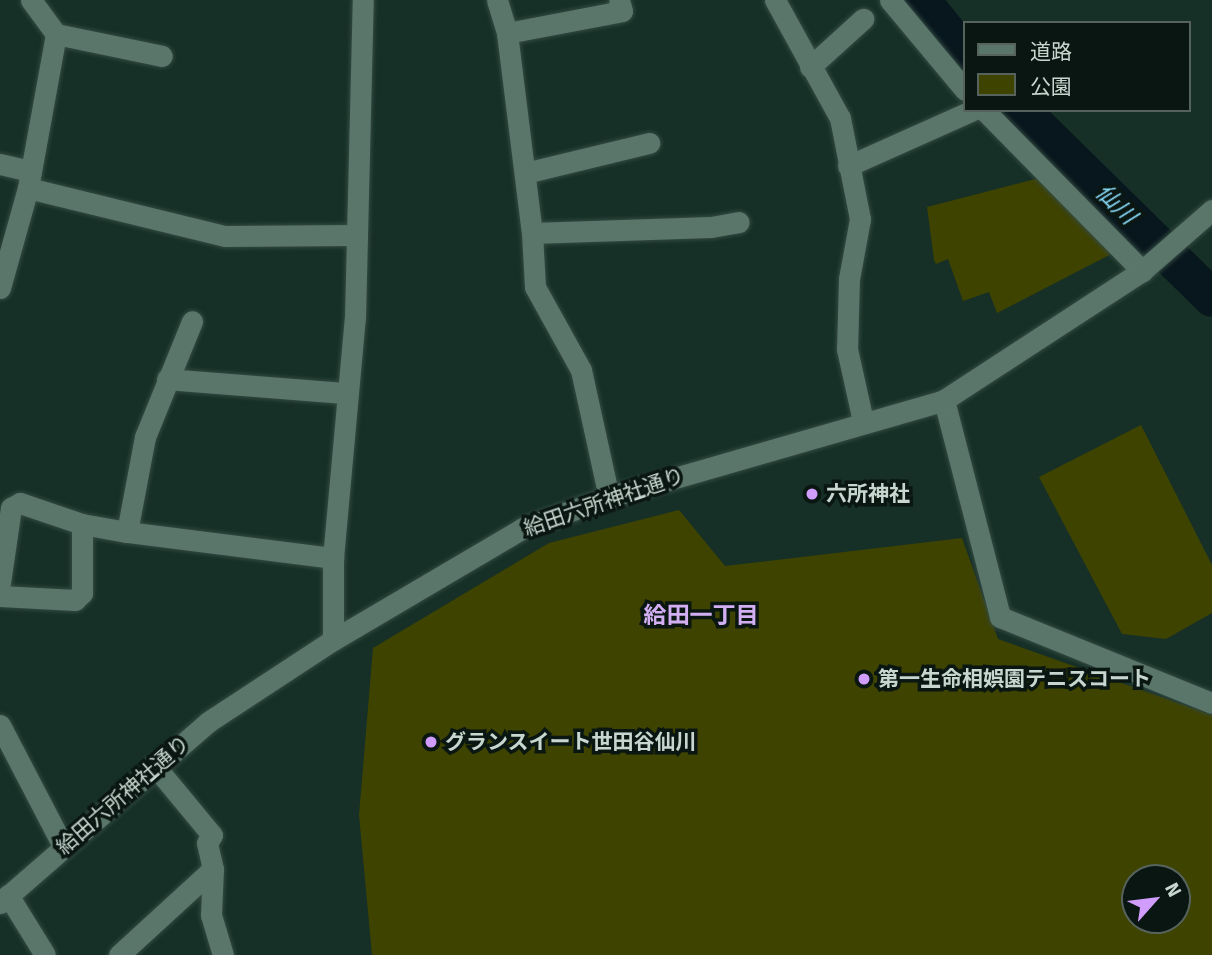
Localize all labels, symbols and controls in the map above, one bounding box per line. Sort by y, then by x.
legend [964,21,1191,112]
text: 道路 [1030,39,1072,65]
text: 公園 [1030,74,1072,100]
water label: 仙川 [1090,178,1142,230]
street label: 給田六所神社通り [520,463,688,541]
place label: 六所神社 [826,481,910,507]
marker: 六所神社 [804,486,820,502]
district label: 給田一丁目 [644,601,758,629]
place label: 第一生命相娯園テニスコート [878,666,1151,692]
marker: 第一生命相娯園テニスコート [856,671,872,687]
place label: グランスイート世田谷仙川 [445,729,697,755]
street label: 給田六所神社通り [51,730,195,860]
marker: グランスイート世田谷仙川 [423,734,439,750]
north arrow [1121,864,1191,934]
text: N [1160,879,1186,901]

